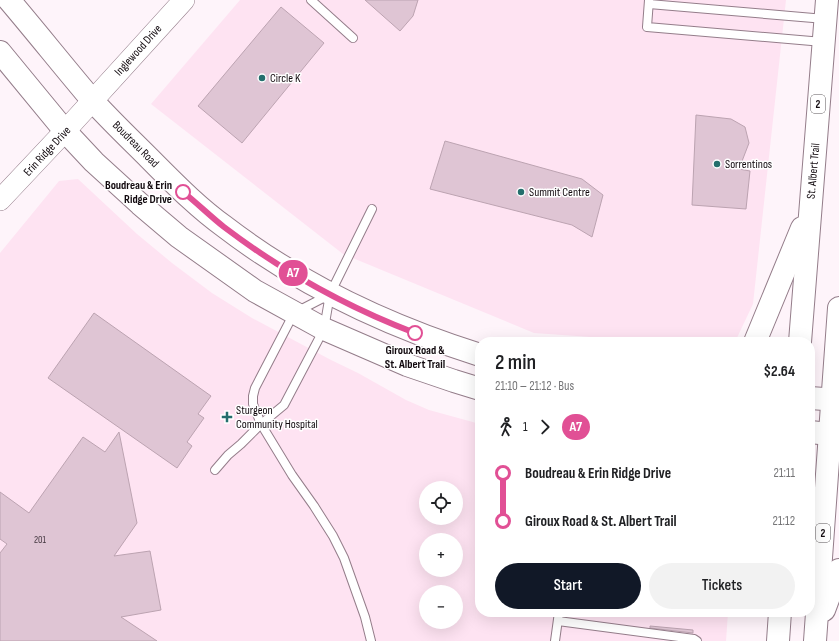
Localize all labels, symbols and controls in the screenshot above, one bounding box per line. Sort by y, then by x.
street label: Inglewood Drive [111,21,165,79]
place label: Circle K [270,71,301,86]
marker: Circle K [257,73,267,83]
road number: 2 [811,95,825,113]
street label: Boudreau Road [109,118,162,171]
street label: Erin Ridge Drive [20,123,74,179]
street label: St. Albert Trail [804,143,823,200]
place label: Sorrentinos [725,157,772,172]
marker: Sorrentinos [712,159,722,169]
place label: Boudreau & Erin Ridge Drive [105,178,172,207]
marker: Boudreau & Erin Ridge Drive [175,184,191,200]
place label: Summit Centre [529,185,590,200]
marker: Summit Centre [516,187,526,197]
line badge: A7 [275,260,311,286]
text: A7 [287,264,299,281]
marker: Giroux Road & St. Albert Trail [407,325,423,341]
place label: Giroux Road & St. Albert Trail [385,343,445,372]
text: 2 min [495,349,536,376]
text: $2.64 [763,362,795,381]
text: 21:10 – 21:12 · Bus [495,378,574,394]
place label: Sturgeon Community Hospital [236,403,318,432]
marker: Sturgeon Community Hospital [221,411,233,423]
icon: walk [495,416,517,438]
icon: forward [534,416,556,438]
text: A7 [570,418,582,435]
text: 1 [523,419,528,435]
text: Boudreau & Erin Ridge Drive [525,464,671,483]
text: 21:11 [773,465,795,481]
map controls [419,481,463,629]
button: locate [419,481,463,525]
text: Giroux Road & St. Albert Trail [525,512,677,531]
text: 21:12 [773,513,795,529]
road number: 2 [816,524,830,542]
button: + [419,533,463,577]
house number: 201 [34,534,47,546]
button: Start [495,563,641,609]
button: Tickets [649,563,795,609]
button: − [419,585,463,629]

